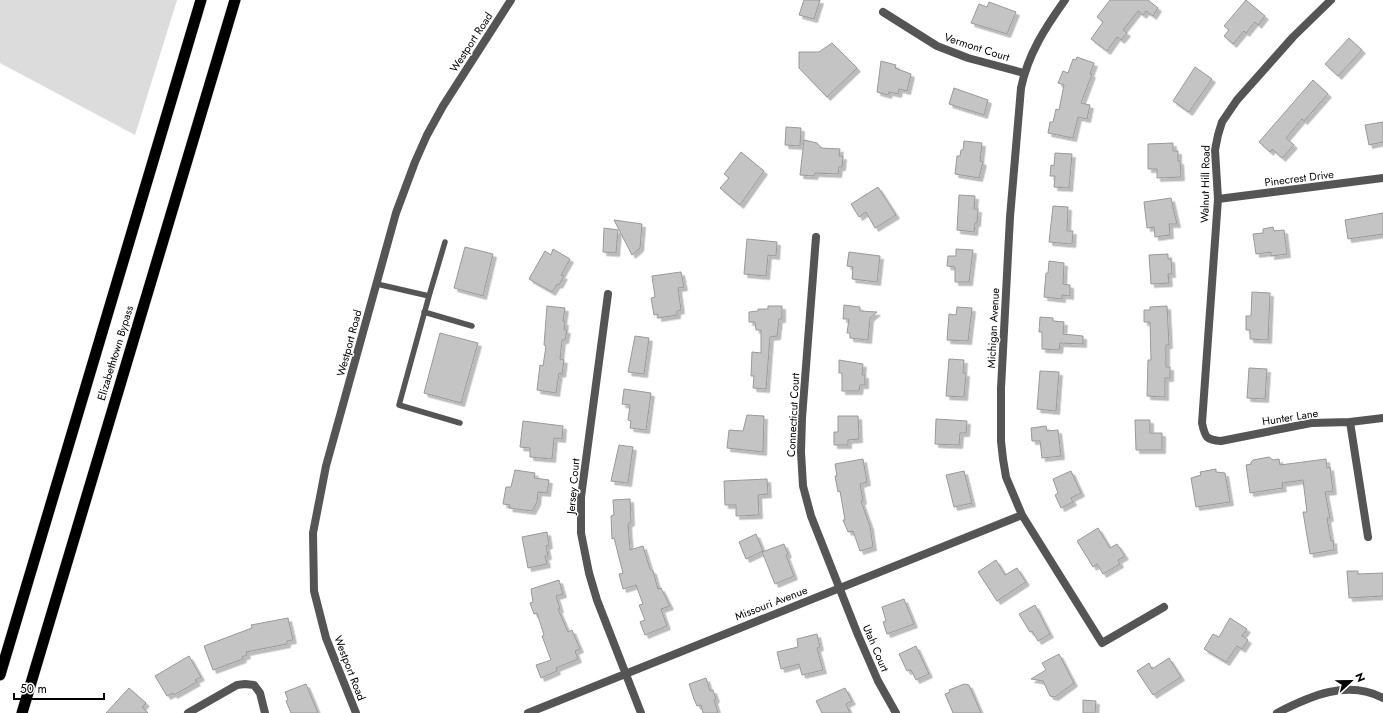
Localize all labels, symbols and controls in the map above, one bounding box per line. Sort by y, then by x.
street label: Westport Road [446,9,496,75]
street label: Vermont Court [942,29,1012,65]
street label: Walnut Hill Road [1196,145,1214,223]
street label: Pinecrest Drive [1263,166,1335,190]
street label: Michigan Avenue [983,287,1003,369]
street label: Elizabethtown Bypass [93,303,137,402]
street label: Westport Road [332,308,366,378]
street label: Connecticut Court [783,372,803,457]
street label: Hunter Lane [1261,405,1319,429]
street label: Jersey Court [562,457,583,517]
street label: Missouri Avenue [732,582,810,624]
street label: Utah Court [859,622,893,674]
street label: Westport Road [330,633,370,703]
north arrow [1331,661,1371,701]
text: N [1351,670,1369,684]
scale bar [14,675,104,701]
text: 50 m [20,680,47,698]

